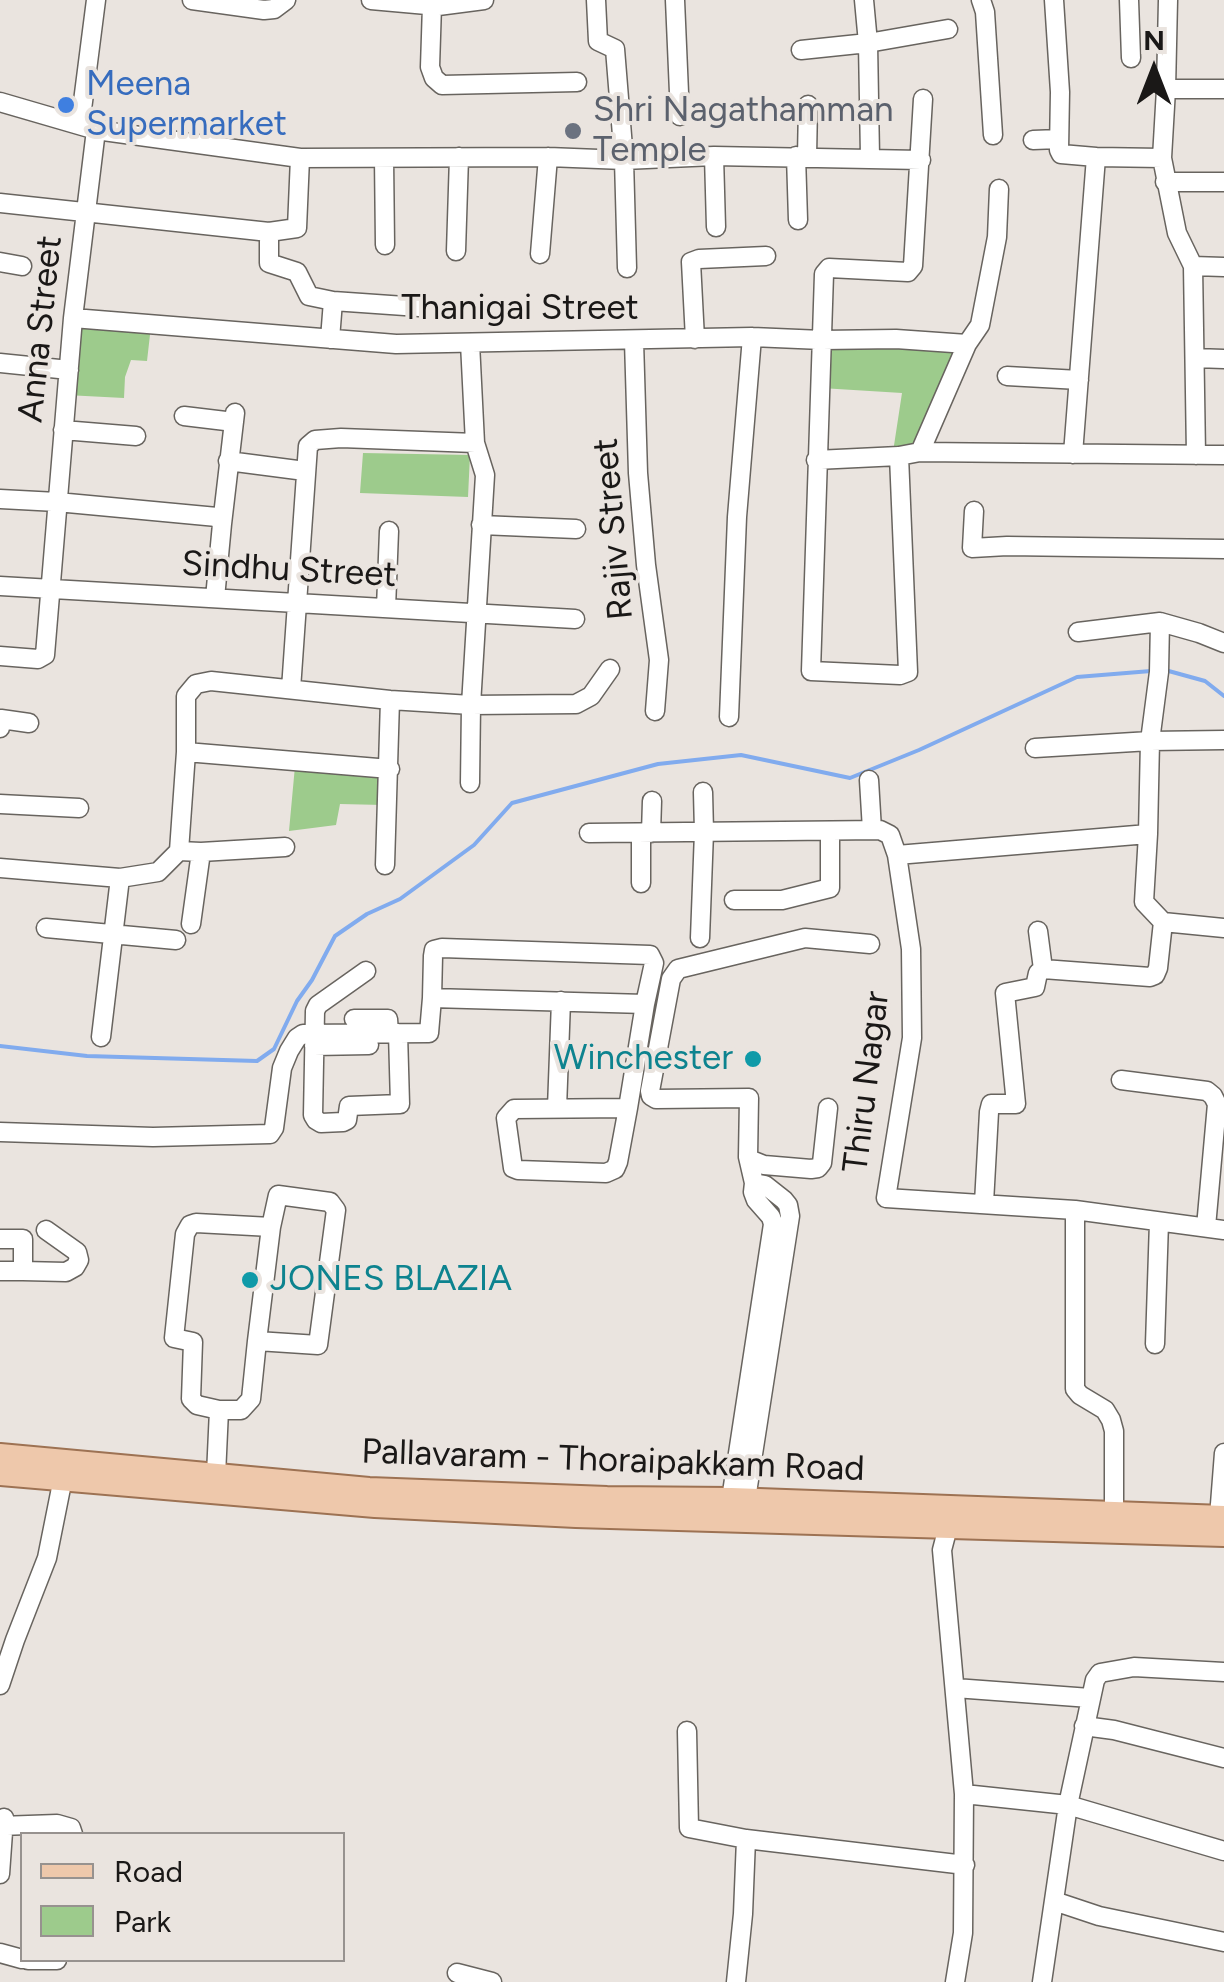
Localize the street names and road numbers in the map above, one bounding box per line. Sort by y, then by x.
street label: Anna Street [10,234,72,424]
street label: Thanigai Street [401,288,639,330]
street label: Rajiv Street [585,436,643,622]
street label: Sindhu Street [180,543,398,597]
street label: Thiru Nagar [835,989,899,1175]
street label: Pallavaram - Thoraipakkam Road [361,1431,865,1491]

